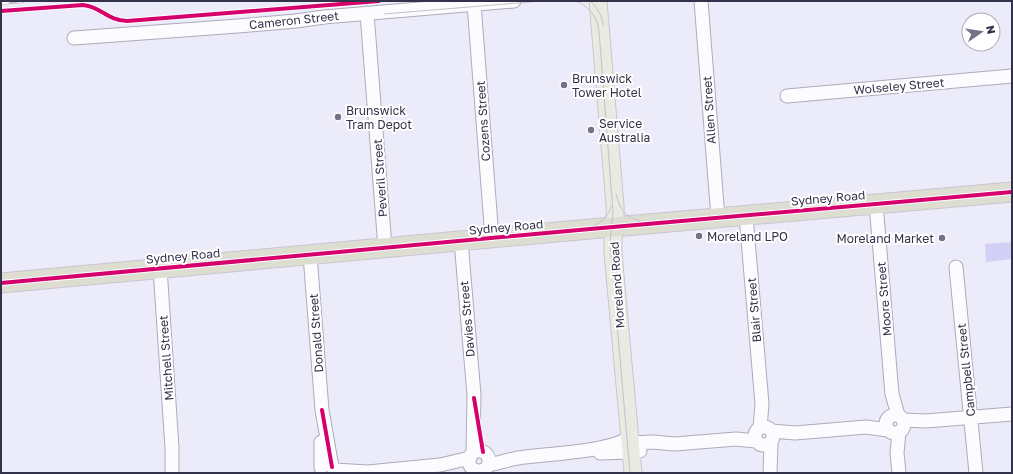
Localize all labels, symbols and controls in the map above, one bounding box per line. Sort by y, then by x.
street label: Cameron Street [248,8,340,32]
north arrow [961,12,1001,52]
text: N [984,24,999,35]
place label: Brunswick Tower Hotel [572,71,642,100]
street label: Allen Street [699,75,719,145]
street label: Wolseley Street [853,75,945,97]
street label: Cozens Street [473,80,493,162]
marker: Brunswick Tower Hotel [559,80,569,90]
place label: Brunswick Tram Depot [346,103,412,132]
marker: Brunswick Tram Depot [333,112,343,122]
place label: Service Australia [599,116,650,145]
marker: Service Australia [586,125,596,135]
street label: Peveril Street [370,138,390,218]
street label: Sydney Road [790,187,866,209]
street label: Sydney Road [468,216,544,238]
place label: Moreland LPO [707,229,788,244]
marker: Moreland LPO [694,231,704,241]
place label: Moreland Market [836,231,934,246]
marker: Moreland Market [937,233,947,243]
street label: Moreland Road [606,241,628,329]
street label: Sydney Road [145,245,221,267]
street label: Moore Street [873,261,895,337]
street label: Blair Street [744,277,764,343]
street label: Davies Street [456,280,478,358]
street label: Donald Street [306,293,326,373]
street label: Mitchell Street [156,315,176,401]
street label: Campbell Street [954,323,978,417]

